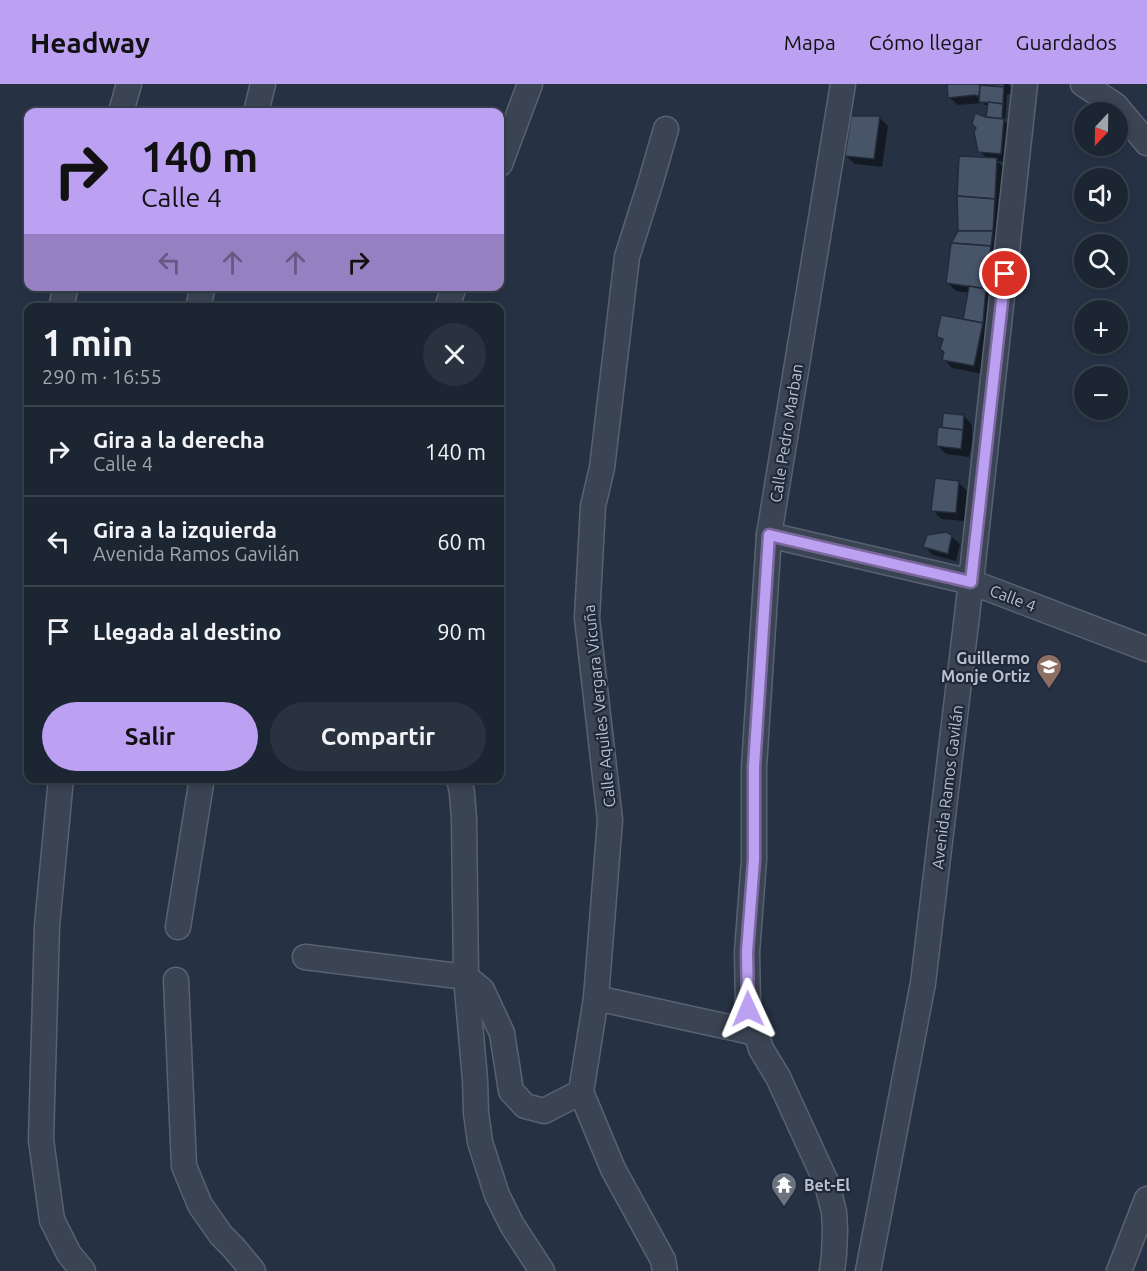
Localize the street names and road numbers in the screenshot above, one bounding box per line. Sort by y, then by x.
street label: Calle Pedro Marban [766,362,806,504]
street label: Calle 4 [987,581,1039,615]
street label: Calle Aquiles Vergara Vicuña [579,604,619,808]
street label: Avenida Ramos Gavilán [928,704,966,870]

